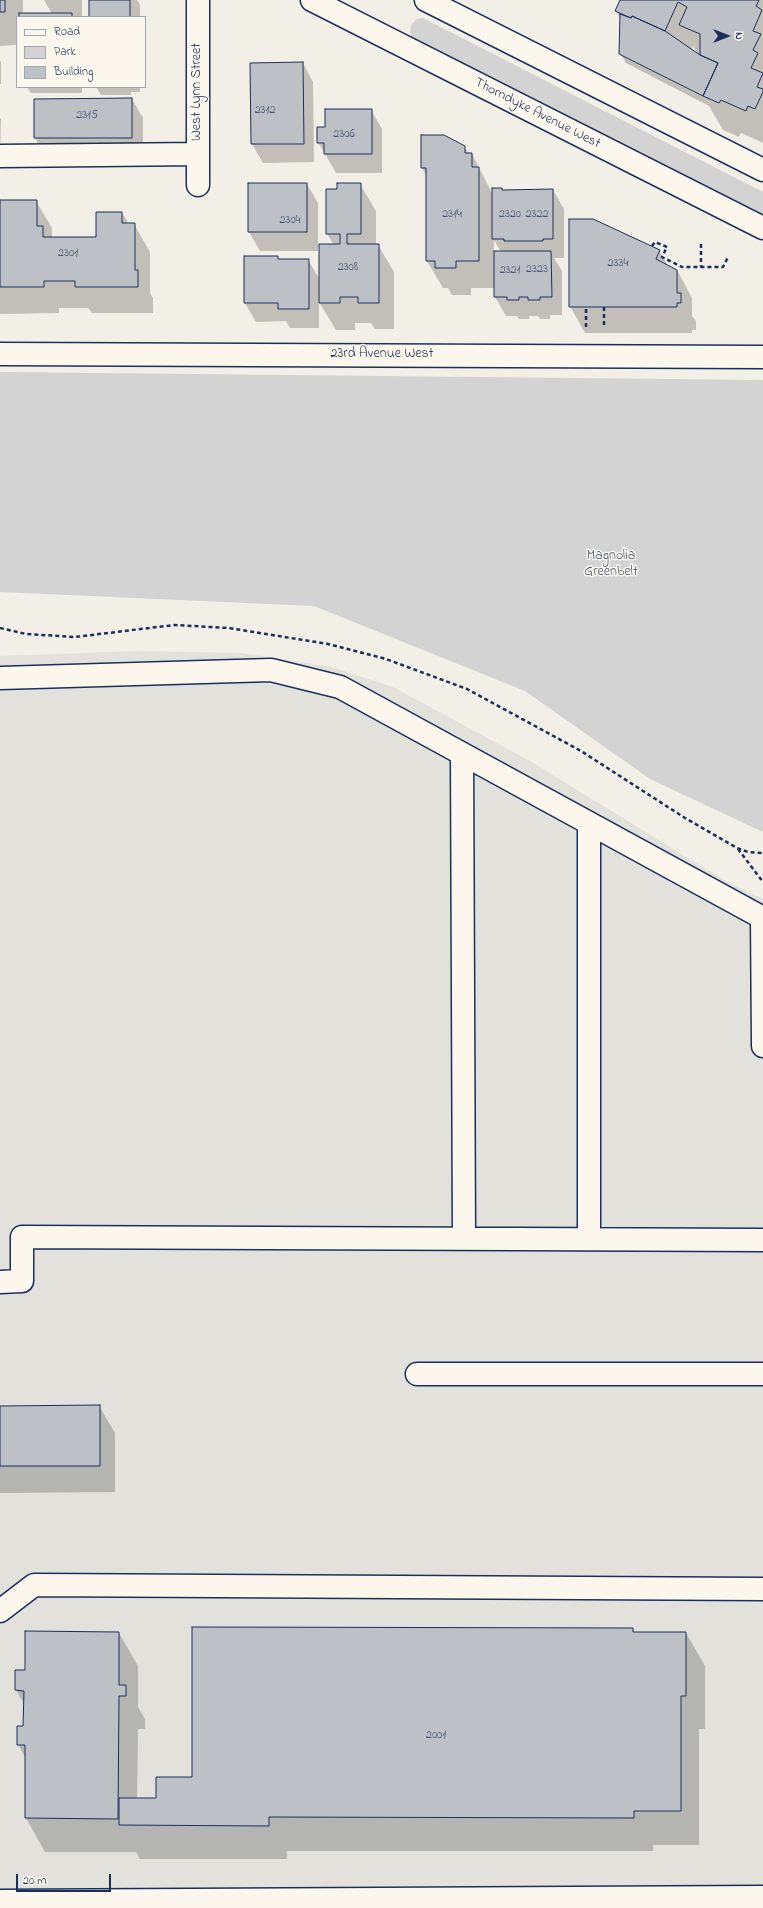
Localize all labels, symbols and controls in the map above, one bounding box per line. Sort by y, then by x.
legend [16,16,146,88]
north arrow [707,16,747,56]
text: Road [54,23,80,41]
text: N [731,32,747,40]
text: Park [54,43,76,61]
street label: West Lynn Street [190,43,206,141]
text: Building [54,63,93,81]
street label: Thorndyke Avenue West [471,75,603,153]
house number: 2312 [255,104,275,118]
house number: 2315 [76,109,98,123]
house number: 2306 [333,128,355,142]
house number: 2314 [442,208,462,222]
house number: 2320 [499,208,521,222]
house number: 2322 [526,208,548,222]
house number: 2304 [279,214,301,228]
house number: 2301 [58,247,78,261]
house number: 2334 [608,257,628,271]
house number: 2308 [338,261,358,275]
house number: 2323 [526,263,548,277]
house number: 2321 [500,264,520,278]
street label: 23rd Avenue West [331,347,433,363]
park label: Magnolia Greenbelt [584,549,638,582]
house number: 2001 [426,1729,446,1743]
scale bar [18,1866,113,1892]
text: 20 m [23,1872,46,1890]

